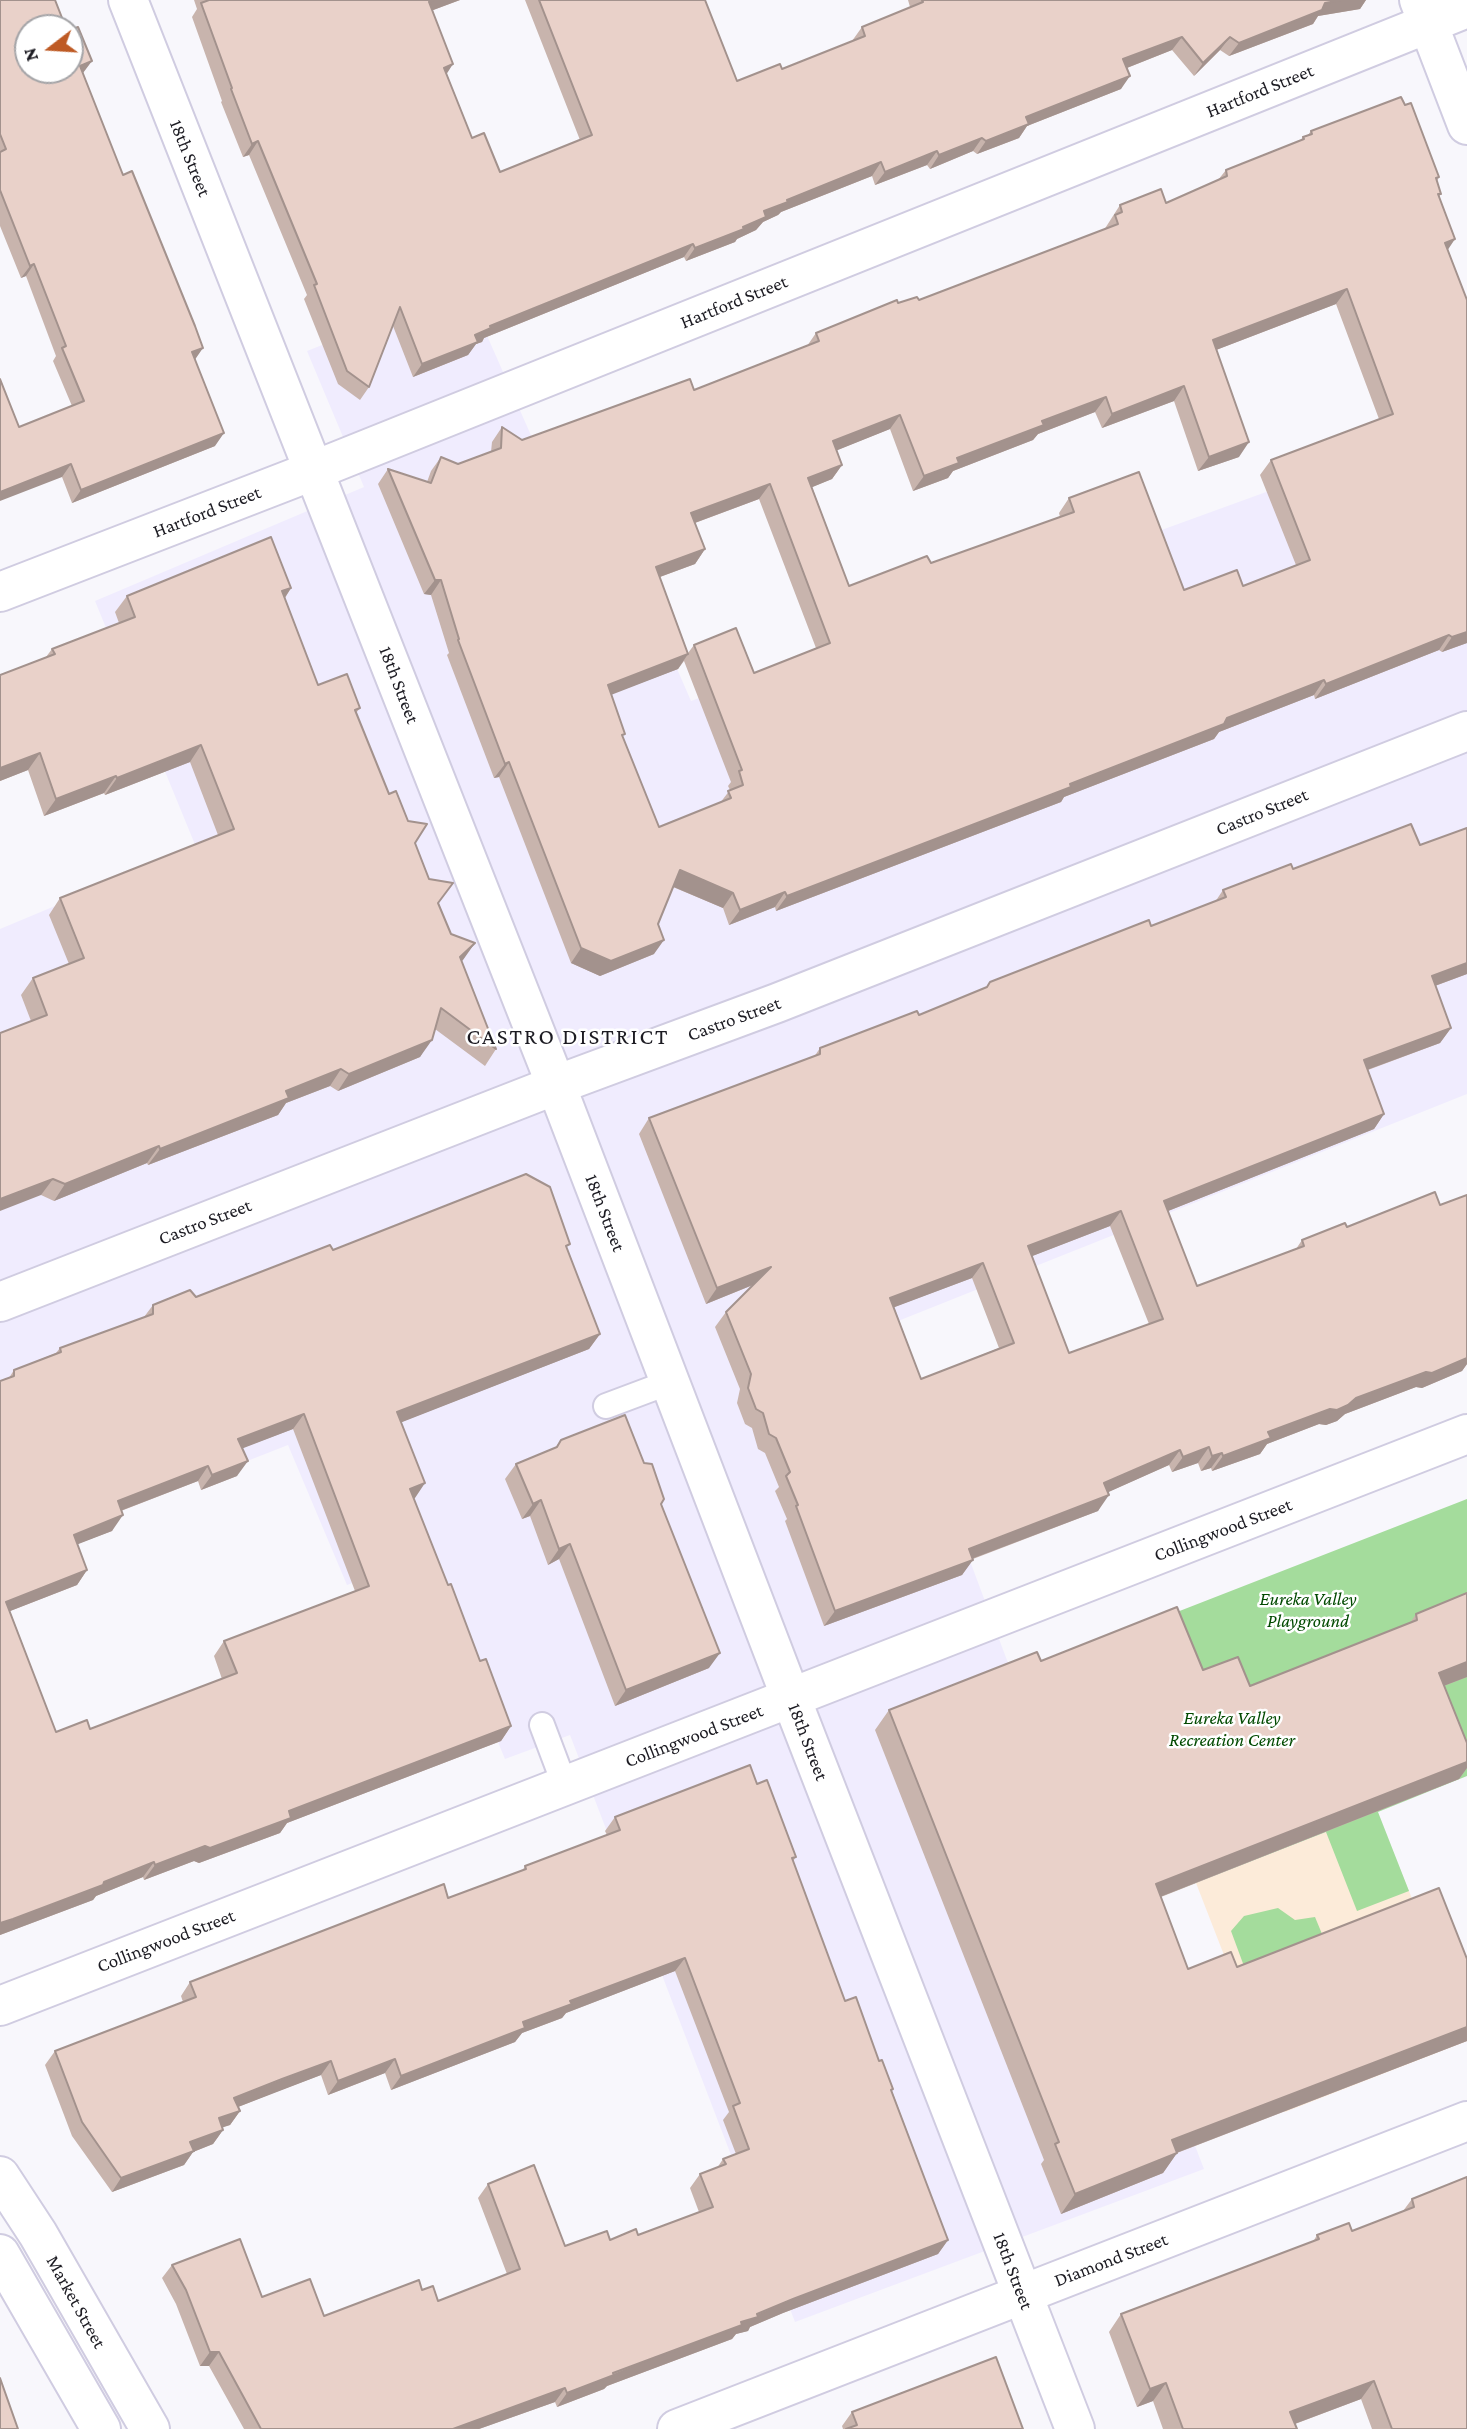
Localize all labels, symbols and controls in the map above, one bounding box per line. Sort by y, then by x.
north arrow [14,14,84,84]
text: N [18,45,42,64]
street label: Hartford Street [1203,59,1317,123]
street label: 18th Street [164,116,216,200]
street label: Hartford Street [677,270,791,334]
street label: Hartford Street [150,481,264,543]
street label: 18th Street [374,643,424,727]
street label: Castro Street [1213,783,1311,841]
street label: Castro Street [684,992,784,1046]
district label: CASTRO DISTRICT [468,1023,668,1051]
street label: 18th Street [580,1171,630,1255]
street label: Castro Street [155,1194,255,1250]
street label: Collingwood Street [1151,1493,1295,1567]
park label: Eureka Valley Playground [1259,1588,1357,1632]
street label: Collingwood Street [622,1699,766,1773]
street label: 18th Street [783,1700,833,1784]
park label: Eureka Valley Recreation Center [1169,1707,1295,1751]
street label: Collingwood Street [94,1904,238,1978]
street label: Diamond Street [1051,2228,1171,2292]
street label: 18th Street [988,2229,1038,2313]
street label: Market Street [41,2251,111,2353]

